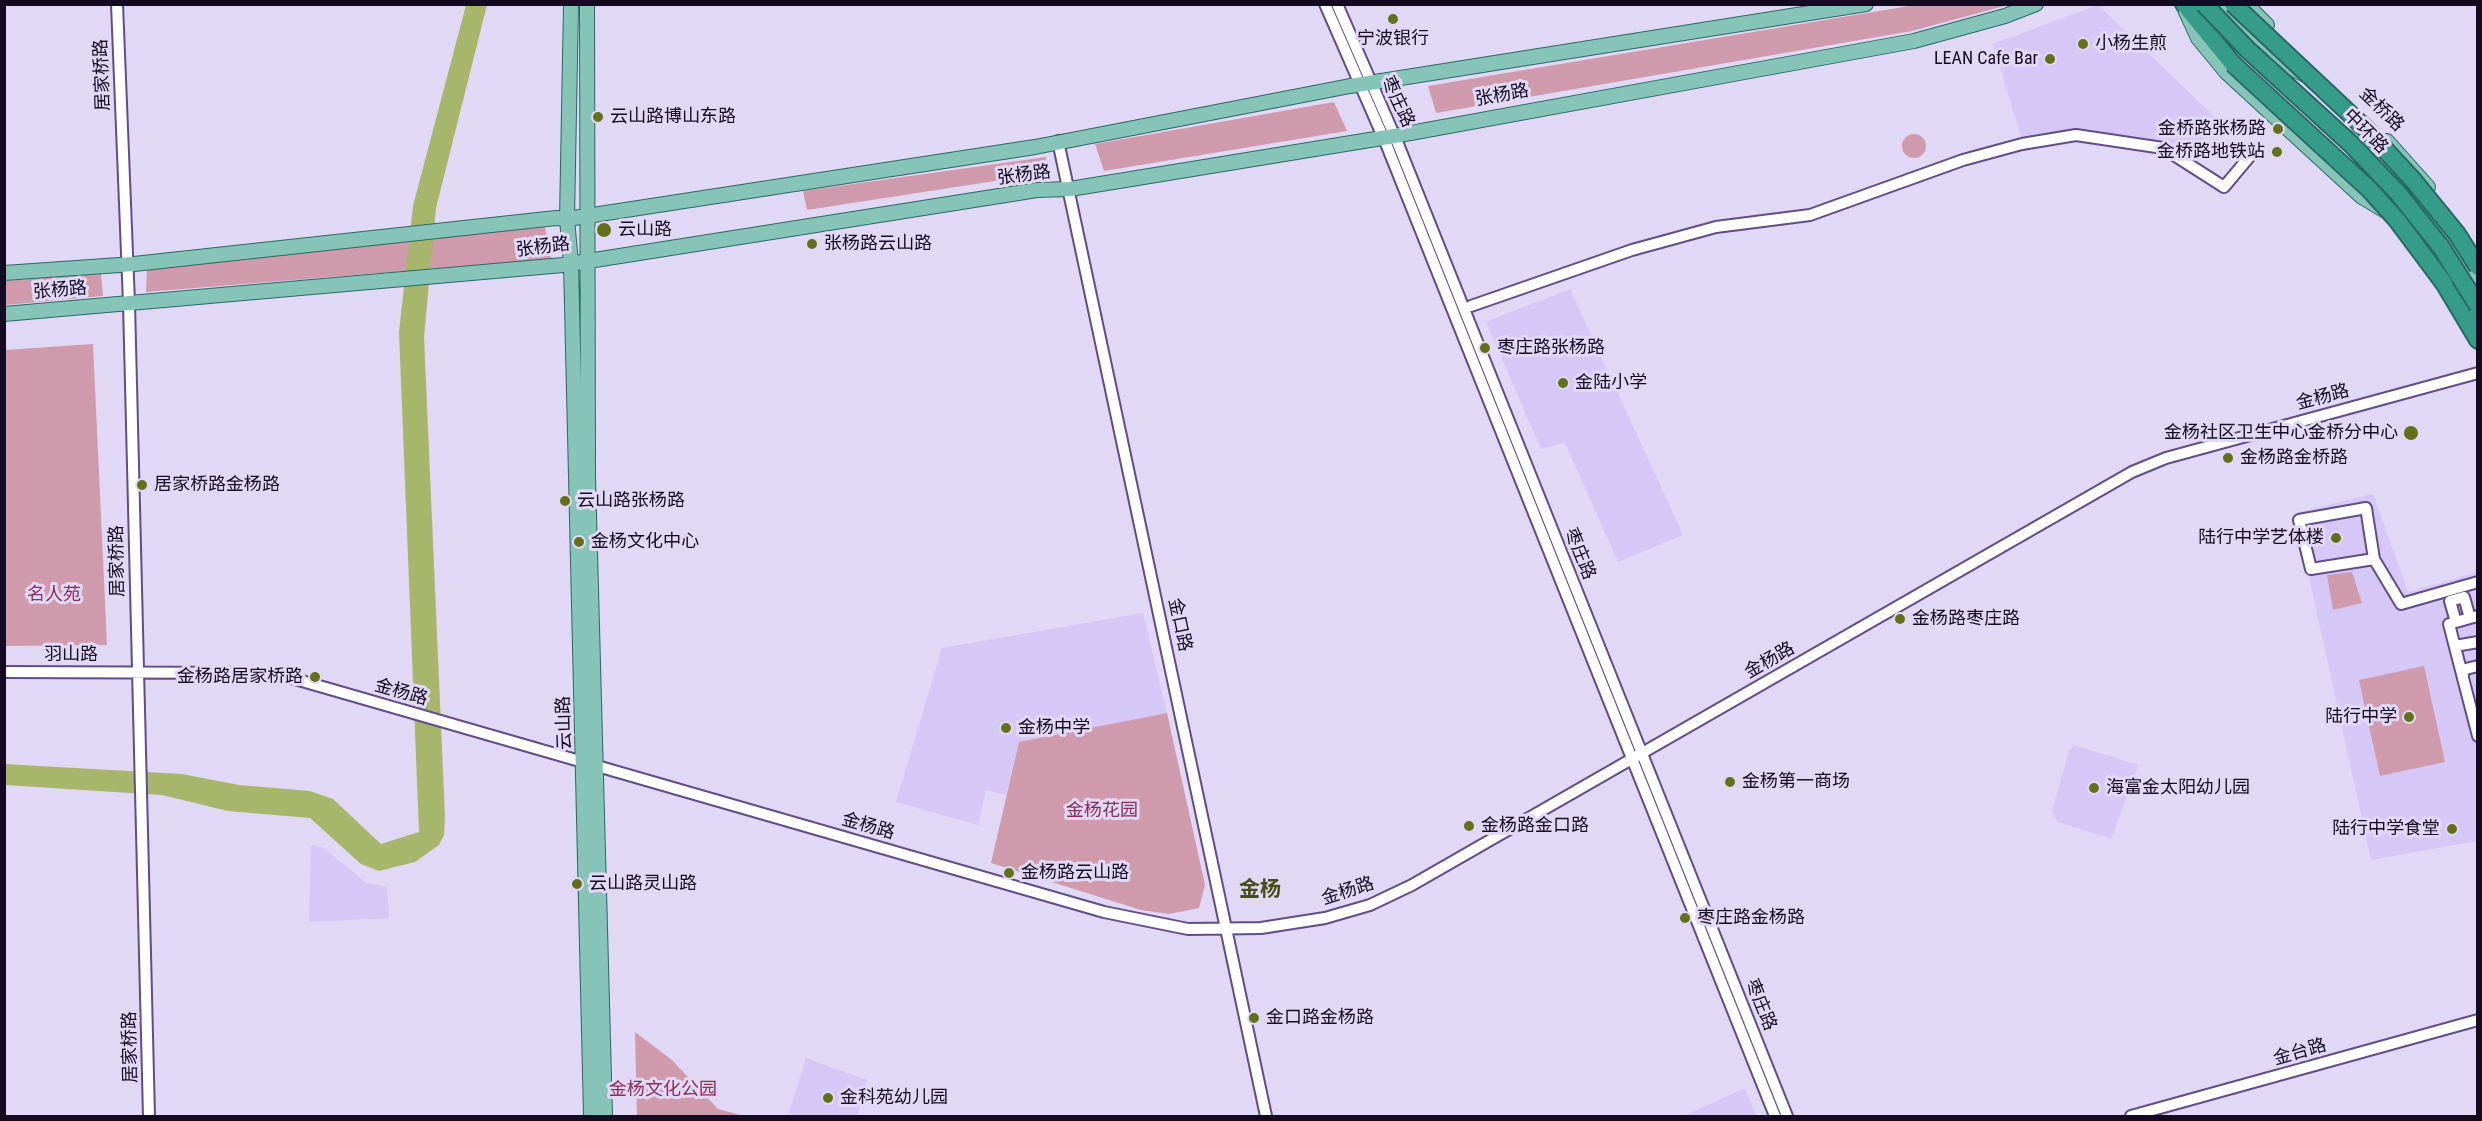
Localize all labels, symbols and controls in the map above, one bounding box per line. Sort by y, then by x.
marker: 宁波银行 [1386,12,1400,26]
place label: 宁波银行 [1357,28,1429,50]
place label: 小杨生煎 [2095,33,2167,55]
marker: 小杨生煎 [2076,37,2090,51]
street label: 居家桥路 [91,39,115,111]
place label: LEAN Cafe Bar [1934,48,2038,70]
marker: LEAN Cafe Bar [2043,52,2057,66]
street label: 枣庄路 [1376,73,1418,131]
street label: 张杨路 [1474,81,1530,111]
street label: 金桥路 [2354,83,2408,137]
street label: 中环路 [2338,105,2392,159]
place label: 云山路博山东路 [610,106,736,128]
marker: 云山路博山东路 [591,110,605,124]
place label: 金桥路张杨路 [2158,118,2266,140]
marker: 金桥路张杨路 [2271,122,2285,136]
place label: 金桥路地铁站 [2157,141,2265,163]
marker: 金桥路地铁站 [2270,145,2284,159]
street label: 张杨路 [996,162,1052,190]
place label: 云山路 [618,219,672,241]
marker: 云山路 [595,221,613,239]
place label: 张杨路云山路 [824,233,932,255]
street label: 张杨路 [515,234,571,262]
marker: 张杨路云山路 [805,237,819,251]
street label: 张杨路 [32,278,88,304]
place label: 枣庄路张杨路 [1497,337,1605,359]
marker: 枣庄路张杨路 [1478,341,1492,355]
place label: 金陆小学 [1575,372,1647,394]
marker: 金陆小学 [1556,376,1570,390]
street label: 金杨路 [2294,381,2352,415]
place label: 金杨社区卫生中心金桥分中心 [2164,422,2398,444]
marker: 金杨社区卫生中心金桥分中心 [2402,424,2420,442]
place label: 金杨路金桥路 [2240,447,2348,469]
marker: 金杨路金桥路 [2221,451,2235,465]
place label: 居家桥路金杨路 [154,474,280,496]
marker: 居家桥路金杨路 [135,478,149,492]
place label: 云山路张杨路 [577,490,685,512]
marker: 云山路张杨路 [558,494,572,508]
street label: 居家桥路 [107,525,129,597]
street label: 枣庄路 [1559,525,1599,583]
place label: 陆行中学艺体楼 [2198,527,2324,549]
place label: 金杨文化中心 [591,531,699,553]
marker: 陆行中学艺体楼 [2329,531,2343,545]
marker: 金杨文化中心 [572,535,586,549]
park label: 名人苑 [27,584,81,606]
street label: 金口路 [1163,596,1195,654]
place label: 金杨路枣庄路 [1912,608,2020,630]
marker: 金杨路枣庄路 [1893,612,1907,626]
street label: 金杨路 [1741,638,1799,684]
street label: 羽山路 [44,644,98,666]
place label: 金杨路居家桥路 [177,666,303,688]
marker: 金杨路居家桥路 [308,670,322,684]
street label: 金杨路 [372,675,430,711]
street label: 云山路 [553,696,577,750]
place label: 陆行中学 [2325,706,2397,728]
marker: 陆行中学 [2402,710,2416,724]
place label: 金杨中学 [1018,717,1090,739]
marker: 金杨中学 [999,721,1013,735]
place label: 金杨第一商场 [1742,771,1850,793]
marker: 金杨第一商场 [1723,775,1737,789]
place label: 海富金太阳幼儿园 [2106,777,2250,799]
marker: 海富金太阳幼儿园 [2087,781,2101,795]
park label: 金杨花园 [1066,800,1138,822]
street label: 金杨路 [839,809,897,845]
place label: 金杨路金口路 [1481,815,1589,837]
place label: 陆行中学食堂 [2332,818,2440,840]
marker: 金杨路金口路 [1462,819,1476,833]
marker: 陆行中学食堂 [2445,822,2459,836]
place label: 金杨路云山路 [1021,862,1129,884]
marker: 金杨路云山路 [1002,866,1016,880]
place label: 云山路灵山路 [589,873,697,895]
street label: 金杨路 [1319,873,1377,911]
marker: 云山路灵山路 [570,877,584,891]
district label: 金杨 [1239,878,1281,904]
place label: 枣庄路金杨路 [1697,907,1805,929]
marker: 枣庄路金杨路 [1678,911,1692,925]
street label: 枣庄路 [1740,976,1780,1034]
place label: 金口路金杨路 [1266,1007,1374,1029]
street label: 居家桥路 [120,1011,142,1083]
marker: 金口路金杨路 [1247,1011,1261,1025]
street label: 金台路 [2271,1035,2329,1071]
park label: 金杨文化公园 [609,1079,717,1101]
place label: 金科苑幼儿园 [840,1087,948,1109]
marker: 金科苑幼儿园 [821,1091,835,1105]

